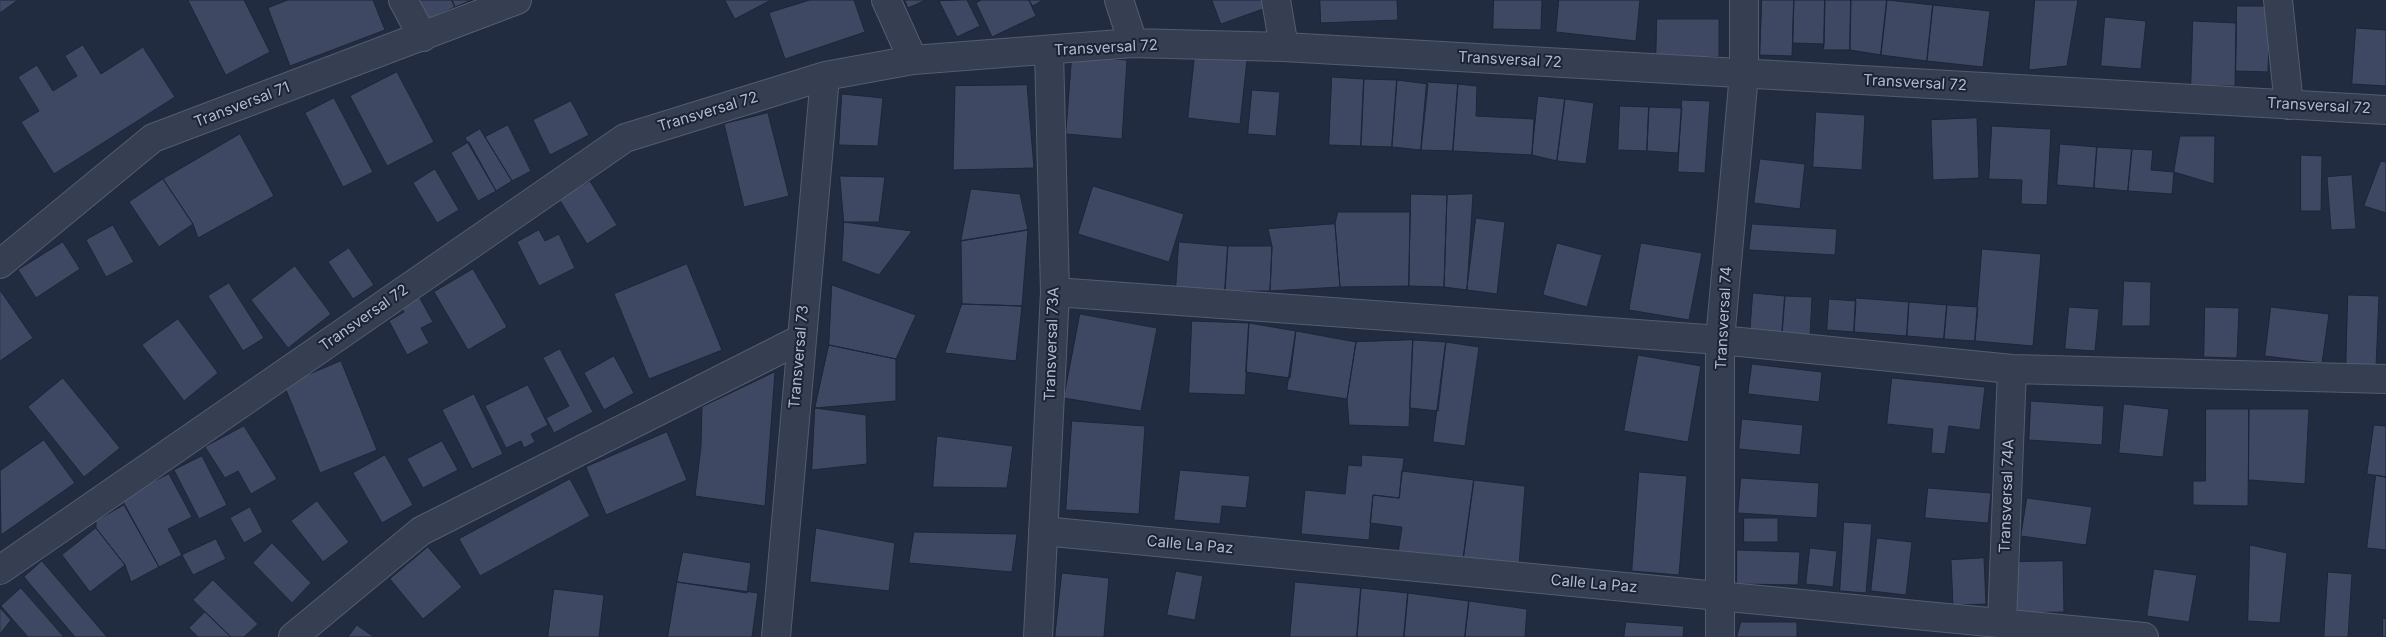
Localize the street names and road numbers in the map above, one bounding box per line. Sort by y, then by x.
street label: Transversal 72 [1054,36,1158,60]
street label: Transversal 72 [1458,48,1562,72]
street label: Transversal 72 [1863,71,1967,95]
street label: Transversal 71 [192,79,292,131]
street label: Transversal 72 [656,88,760,136]
street label: Transversal 72 [2267,94,2371,118]
street label: Transversal 74 [1712,266,1736,370]
street label: Transversal 72 [316,281,412,355]
street label: Transversal 73A [1041,287,1063,401]
street label: Transversal 73 [786,304,812,410]
street label: Transversal 74A [1996,439,2018,553]
street label: Calle La Paz [1146,532,1234,558]
street label: Calle La Paz [1550,571,1638,597]

